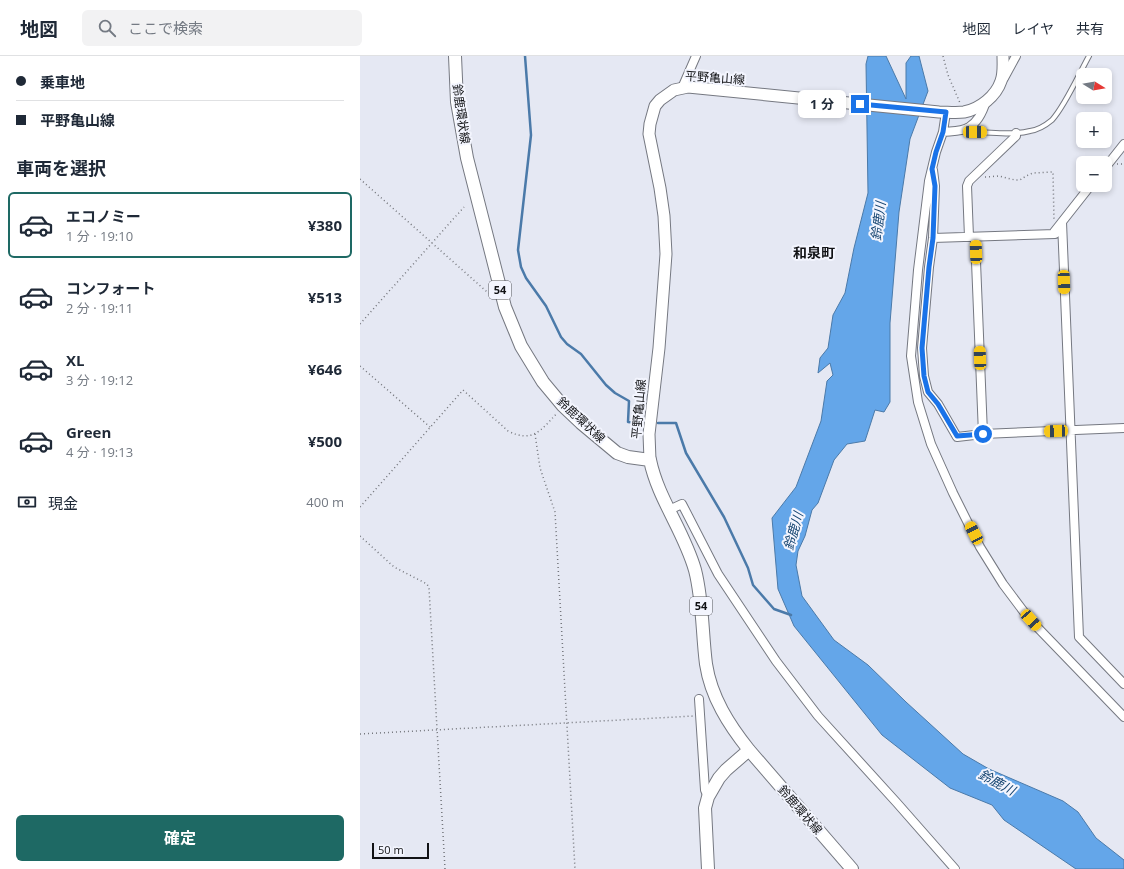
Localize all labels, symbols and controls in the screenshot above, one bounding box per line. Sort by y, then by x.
search box [82,10,362,46]
text: 地図 [20,16,58,42]
icon: search [96,17,118,39]
text: ここで検索 [128,18,203,38]
text: 地図 [962,19,990,38]
text: レイヤ [1012,19,1054,38]
text: 共有 [1076,19,1104,38]
street label: 平野亀山線 [685,67,746,88]
north arrow [1076,68,1112,104]
map controls [1076,68,1112,192]
text: 乗車地 [40,72,85,92]
street label: 鈴鹿環状線 [449,83,474,145]
callout: 1 分 [798,90,846,118]
text: 1 分 [810,95,834,113]
route end [851,95,869,113]
text: 平野亀山線 [40,110,115,130]
button: + [1076,112,1112,148]
car [963,126,987,138]
text: 車両を選択 [16,156,106,180]
button: − [1076,156,1112,192]
water label: 鈴鹿川 [867,199,890,241]
text: エコノミー [66,206,141,226]
icon: car [18,207,54,243]
text: ¥380 [308,215,342,235]
text: 1 分 · 19:10 [66,227,133,245]
car [970,240,982,264]
district label: 和泉町 [793,243,835,262]
car [1058,270,1070,294]
text: コンフォート [66,278,156,298]
icon: car [18,279,54,315]
road number: 54 [489,281,511,299]
text: ¥513 [308,287,342,307]
text: 2 分 · 19:11 [66,299,133,317]
car [974,346,986,370]
text: XL [66,350,84,370]
icon: car [18,351,54,387]
text: ¥646 [308,359,342,379]
text: 3 分 · 19:12 [66,371,133,389]
street label: 平野亀山線 [627,378,650,440]
street label: 鈴鹿環状線 [554,393,609,446]
text: Green [66,422,111,442]
icon: car [18,423,54,459]
route start [974,425,992,443]
car [1044,425,1068,437]
text: ¥500 [308,431,342,451]
text: 4 分 · 19:13 [66,443,133,461]
icon: cash [16,491,38,513]
text: 現金 [48,493,78,513]
text: 400 m [306,493,344,511]
water label: 鈴鹿川 [779,508,808,552]
car [963,520,985,546]
road number: 54 [690,597,712,615]
car [1019,607,1043,633]
water label: 鈴鹿川 [976,765,1020,800]
street label: 鈴鹿環状線 [774,781,826,838]
button: 確定 [16,815,344,861]
scale bar [372,841,429,860]
text: 50 m [378,842,404,857]

